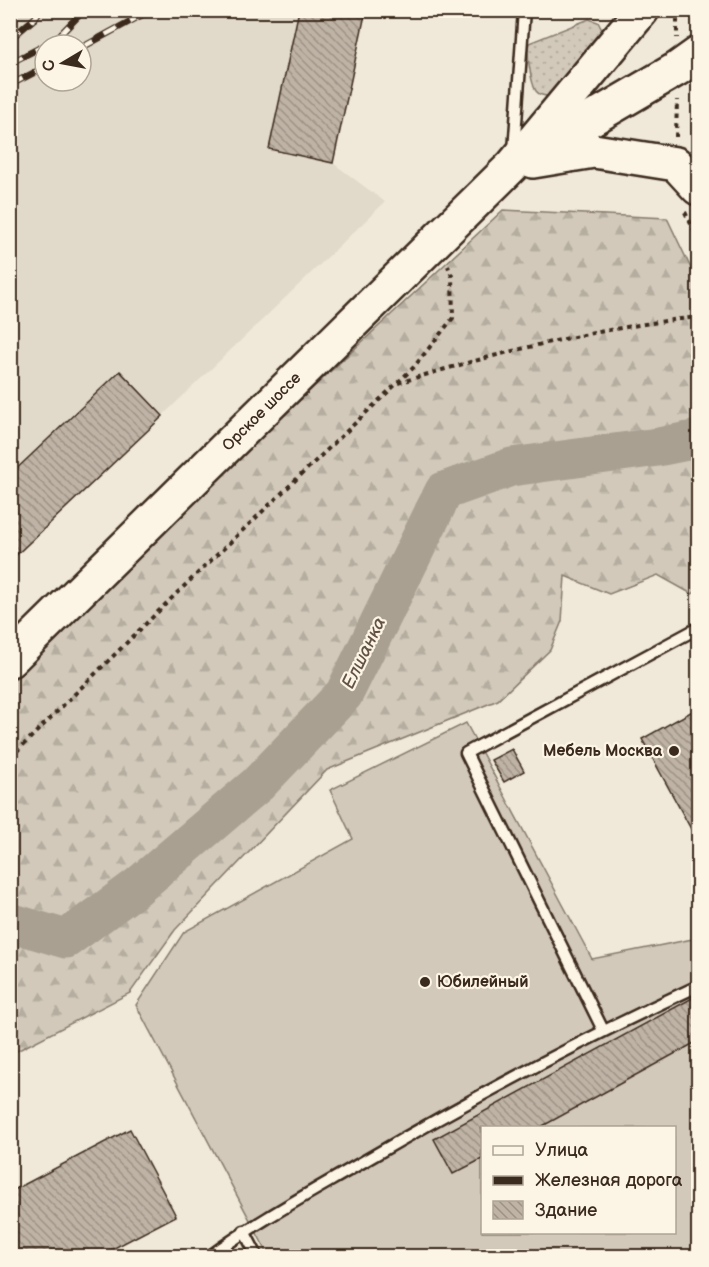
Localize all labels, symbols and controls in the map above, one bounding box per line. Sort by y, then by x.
north arrow [33,33,93,93]
text: С [39,58,60,72]
street label: Орское шоссе [219,369,305,455]
water label: Елшанка [338,614,390,692]
place label: Мебель Москва [543,742,663,761]
marker: Мебель Москва [667,744,681,758]
place label: Юбилейный [437,973,528,992]
marker: Юбилейный [418,975,432,989]
legend [481,1126,676,1234]
text: Улица [535,1140,589,1161]
text: Железная дорога [535,1170,683,1191]
text: Здание [535,1200,597,1221]

